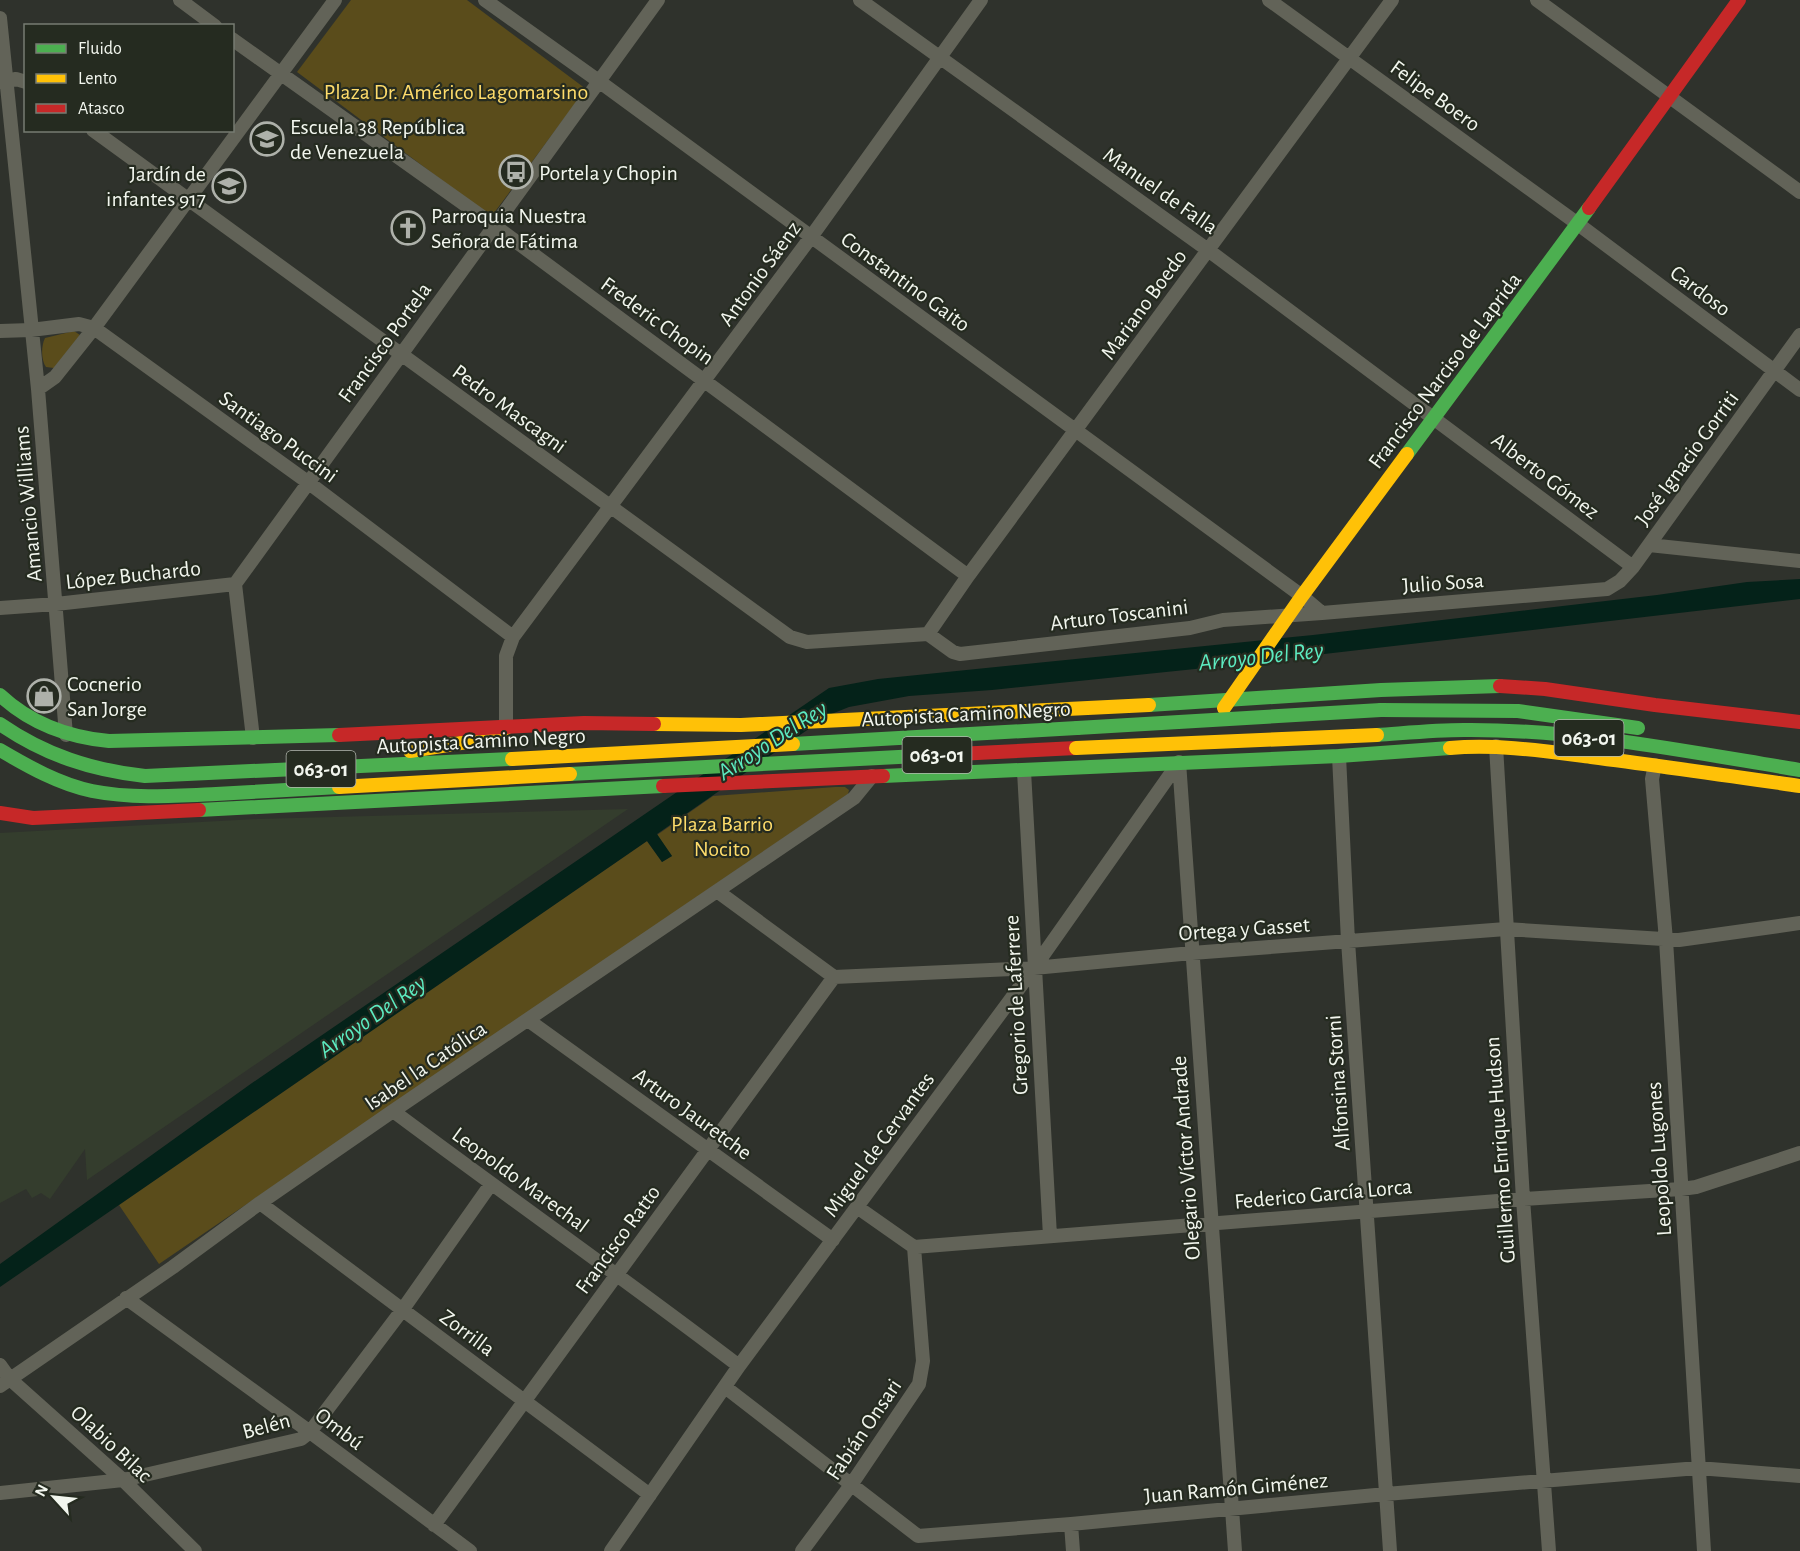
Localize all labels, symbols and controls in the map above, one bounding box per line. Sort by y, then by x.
legend [24,24,234,132]
text: Fluido [78,40,122,58]
street label: Felipe Boero [1386,56,1484,136]
text: Lento [78,70,117,88]
park label: Plaza Dr. Américo Lagomarsino [324,81,588,103]
text: Atasco [78,100,125,118]
place label: Escuela 38 República de Venezuela [290,116,465,163]
school or university icon: Escuela 38 República de Venezuela [249,121,285,157]
street label: Manuel de Falla [1099,143,1222,238]
bus stop icon: Portela y Chopin [498,154,534,190]
place label: Portela y Chopin [539,162,678,184]
place label: Jardín de infantes 917 [106,163,206,210]
school or university icon: Jardín de infantes 917 [211,168,247,204]
place label: Parroquia Nuestra Señora de Fátima [431,205,587,252]
church icon: Parroquia Nuestra Señora de Fátima [390,210,426,246]
street label: Antonio Sáenz [715,217,805,330]
street label: Constantino Gaito [837,228,974,336]
street label: Mariano Boedo [1097,246,1191,364]
street label: Cardoso [1666,261,1735,321]
street label: Francisco Narciso de Laprida [1364,268,1526,473]
street label: Frederic Chopin [597,273,718,369]
street label: Francisco Portela [334,279,436,407]
street label: Pedro Mascagni [448,360,570,457]
street label: Santiago Puccini [215,387,342,487]
street label: José Ignacio Gorriti [1631,387,1743,530]
street label: Amancio Williams [10,425,46,583]
street label: Alberto Gómez [1488,428,1603,523]
street label: López Buchardo [64,557,202,593]
street label: Julio Sosa [1401,569,1485,597]
street label: Arturo Toscanini [1049,596,1189,634]
water label: Arroyo Del Rey [1196,638,1325,676]
place label: Cocnerio San Jorge [67,673,147,720]
shop icon: Cocnerio San Jorge [26,678,62,714]
water label: Arroyo Del Rey [713,697,832,786]
street label: Autopista Camino Negro [861,698,1071,730]
road number: 063-01 [1554,720,1624,756]
street label: Autopista Camino Negro [376,725,586,757]
road number: 063-01 [902,737,972,773]
road number: 063-01 [286,751,356,787]
park label: Plaza Barrio Nocito [671,813,773,860]
street label: Ortega y Gasset [1178,913,1310,945]
street label: Gregorio de Laferrere [1000,914,1032,1095]
water label: Arroyo Del Rey [314,971,431,1063]
street label: Alfonsina Storni [1322,1014,1354,1152]
street label: Isabel la Católica [361,1017,490,1115]
street label: Guillermo Enrique Hudson [1481,1036,1519,1264]
street label: Olegario Víctor Andrade [1168,1055,1204,1261]
street label: Arturo Jauretche [629,1064,756,1164]
street label: Miguel de Cervantes [819,1068,938,1221]
street label: Leopoldo Lugones [1643,1081,1675,1237]
street label: Leopoldo Marechal [448,1123,593,1237]
street label: Federico García Lorca [1233,1175,1413,1213]
street label: Francisco Ratto [571,1181,664,1298]
street label: Zorrilla [436,1305,499,1360]
street label: Fabián Onsari [822,1375,906,1484]
street label: Olabio Bilac [67,1401,156,1487]
street label: Ombú [311,1404,368,1454]
street label: Belén [240,1409,293,1443]
north arrow [24,1467,84,1527]
street label: Juan Ramón Giménez [1143,1469,1329,1507]
text: N [32,1482,51,1499]

